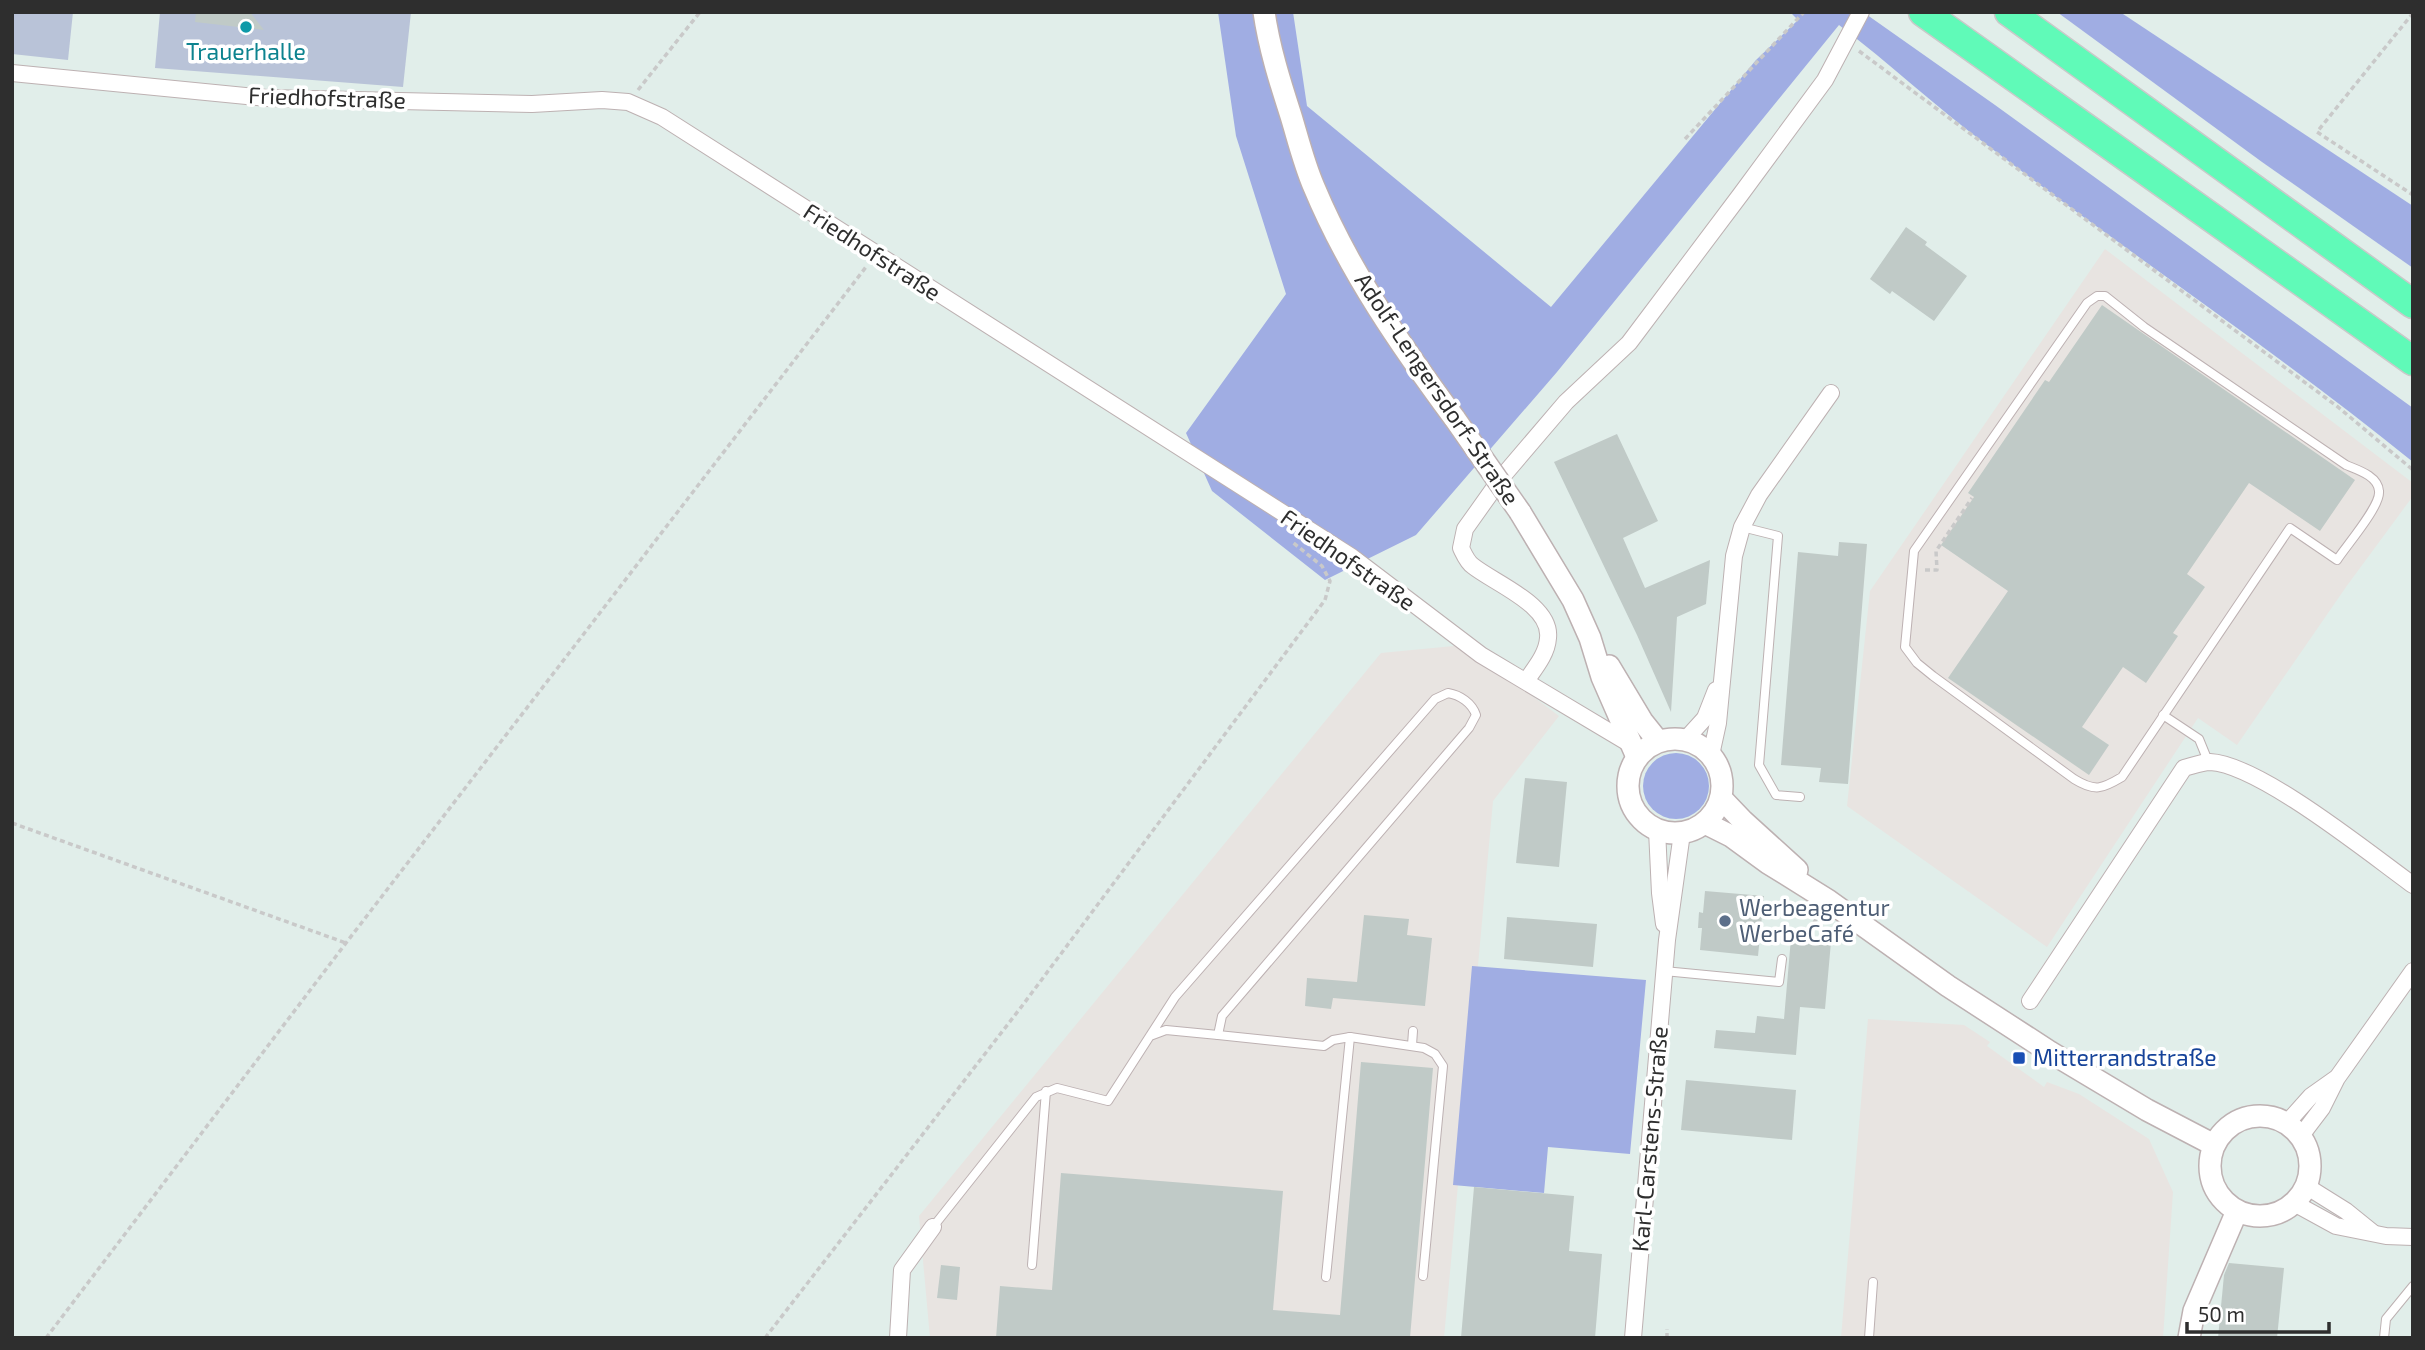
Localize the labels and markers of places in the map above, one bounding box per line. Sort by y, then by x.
marker: Trauerhalle [238,19,254,35]
place label: Trauerhalle [186,37,306,65]
place label: Werbeagentur WerbeCafé [1739,893,1890,947]
marker: Werbeagentur WerbeCafé [1717,913,1733,929]
place label: Mitterrandstraße [2033,1043,2217,1071]
marker: Mitterrandstraße [2011,1050,2027,1066]

